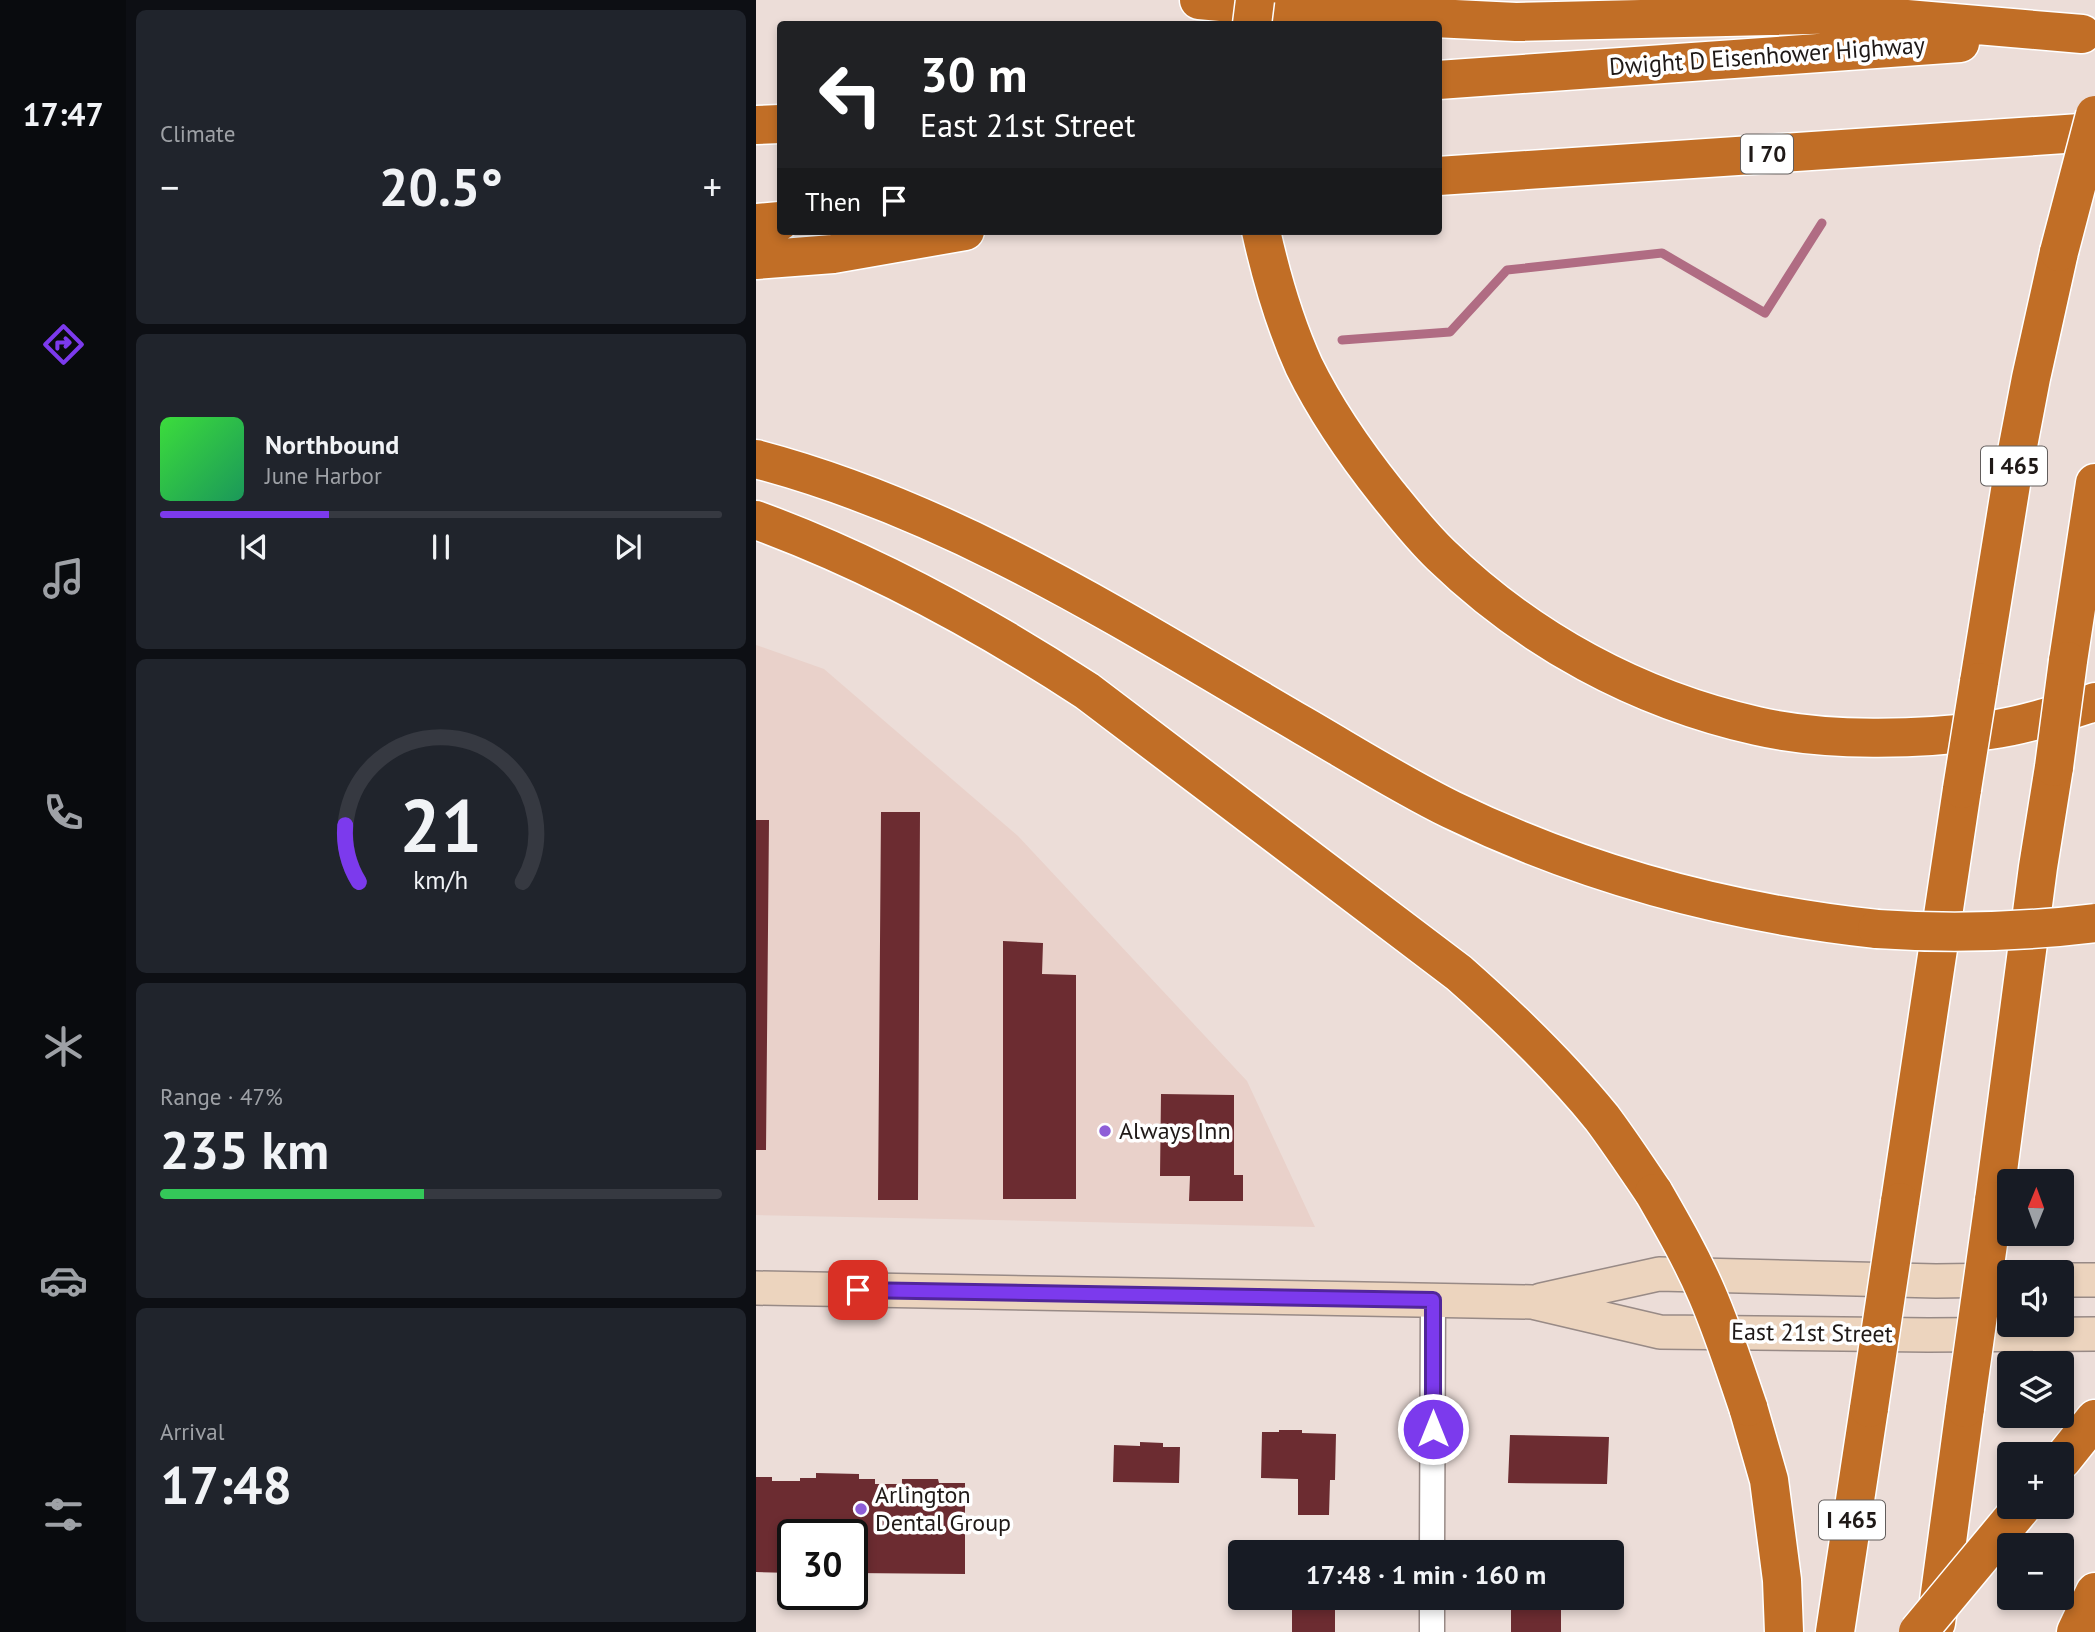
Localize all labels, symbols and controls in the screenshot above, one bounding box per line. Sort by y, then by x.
street label: Dwight D Eisenhower Highway [1608,29,1926,82]
text: 30 m [920,42,1027,106]
icon: left [805,49,896,140]
text: 17:47 [22,93,104,135]
text: East 21st Street [920,104,1135,146]
text: Climate [160,119,235,148]
road number: I 70 [1741,134,1793,174]
text: 20.5° [379,153,503,220]
text: − [160,162,179,211]
text: + [703,162,722,211]
icon: arrive [875,182,913,220]
text: Then [805,185,861,218]
icon: directions [39,320,88,369]
text: Northbound [265,428,399,461]
road number: I 465 [1981,446,2047,486]
text: June Harbor [265,461,382,490]
icon: previous [235,528,273,566]
icon: pause [422,528,460,566]
icon: next [609,528,647,566]
icon: music [39,554,88,603]
text: 21 [400,778,482,872]
icon: phone [39,788,88,837]
text: km/h [414,864,468,896]
icon: climate [39,1022,88,1071]
text: Range · 47% [160,1082,283,1111]
place label: Always Inn [1119,1115,1231,1146]
text: 235 km [160,1116,329,1183]
marker: Always Inn [1097,1123,1113,1139]
north arrow [1997,1169,2074,1246]
map controls [1997,1169,2074,1610]
icon: car [39,1256,88,1305]
pin [828,1260,888,1320]
button: sound [1997,1260,2074,1337]
icon: arrive [839,1271,877,1309]
street label: East 21st Street [1731,1316,1893,1349]
button: layers [1997,1351,2074,1428]
position arrow [1396,1392,1470,1466]
text: Arrival [160,1417,224,1446]
button: + [1997,1442,2074,1519]
text: 17:48 [160,1451,292,1518]
place label: Arlington Dental Group [875,1479,1011,1538]
icon: filters [39,1490,88,1539]
road number: I 465 [1819,1500,1885,1540]
marker: Arlington Dental Group [853,1501,869,1517]
speed limit sign: 30 [777,1519,868,1610]
button: − [1997,1533,2074,1610]
text: 17:48 · 1 min · 160 m [1306,1558,1546,1591]

